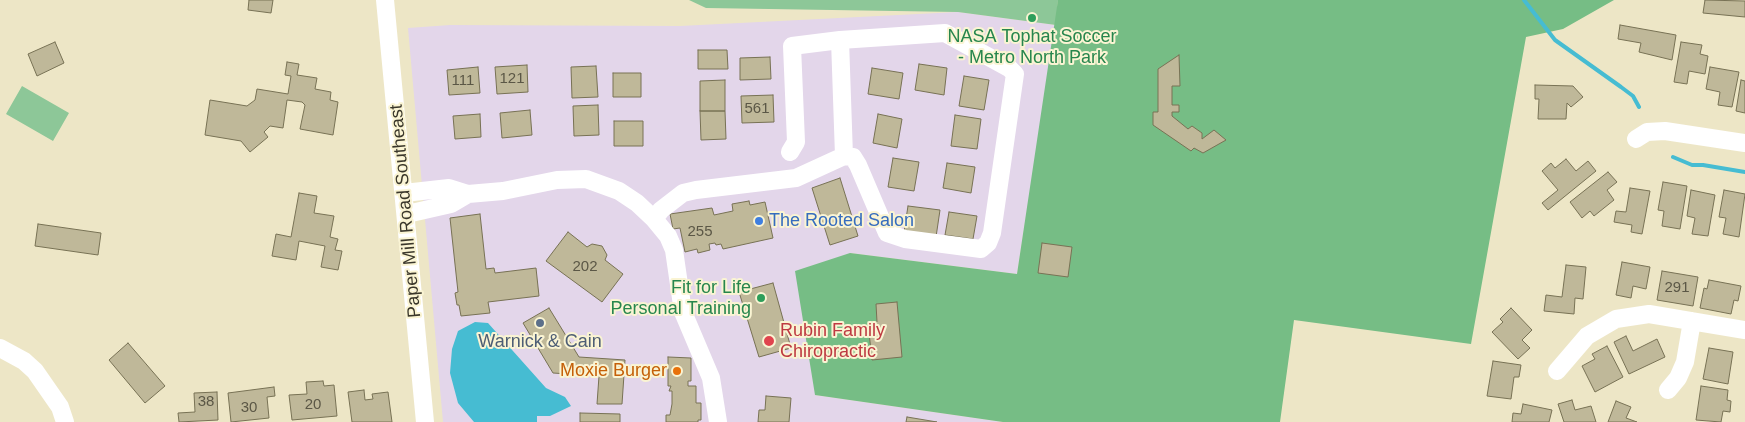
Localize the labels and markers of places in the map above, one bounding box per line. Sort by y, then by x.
marker: NASA Tophat Soccer - Metro North Park [1026,12,1038,24]
place label: NASA Tophat Soccer - Metro North Park [947,26,1117,68]
place label: The Rooted Salon [769,210,914,232]
marker: The Rooted Salon [753,215,765,227]
place label: Fit for Life Personal Training [611,277,751,320]
marker: Fit for Life Personal Training [755,292,767,304]
marker: Warnick & Cain [534,317,546,329]
place label: Rubin Family Chiropractic [780,320,885,362]
place label: Warnick & Cain [478,331,602,353]
marker: Rubin Family Chiropractic [762,334,776,348]
place label: Moxie Burger [560,360,667,382]
marker: Moxie Burger [671,365,683,377]

